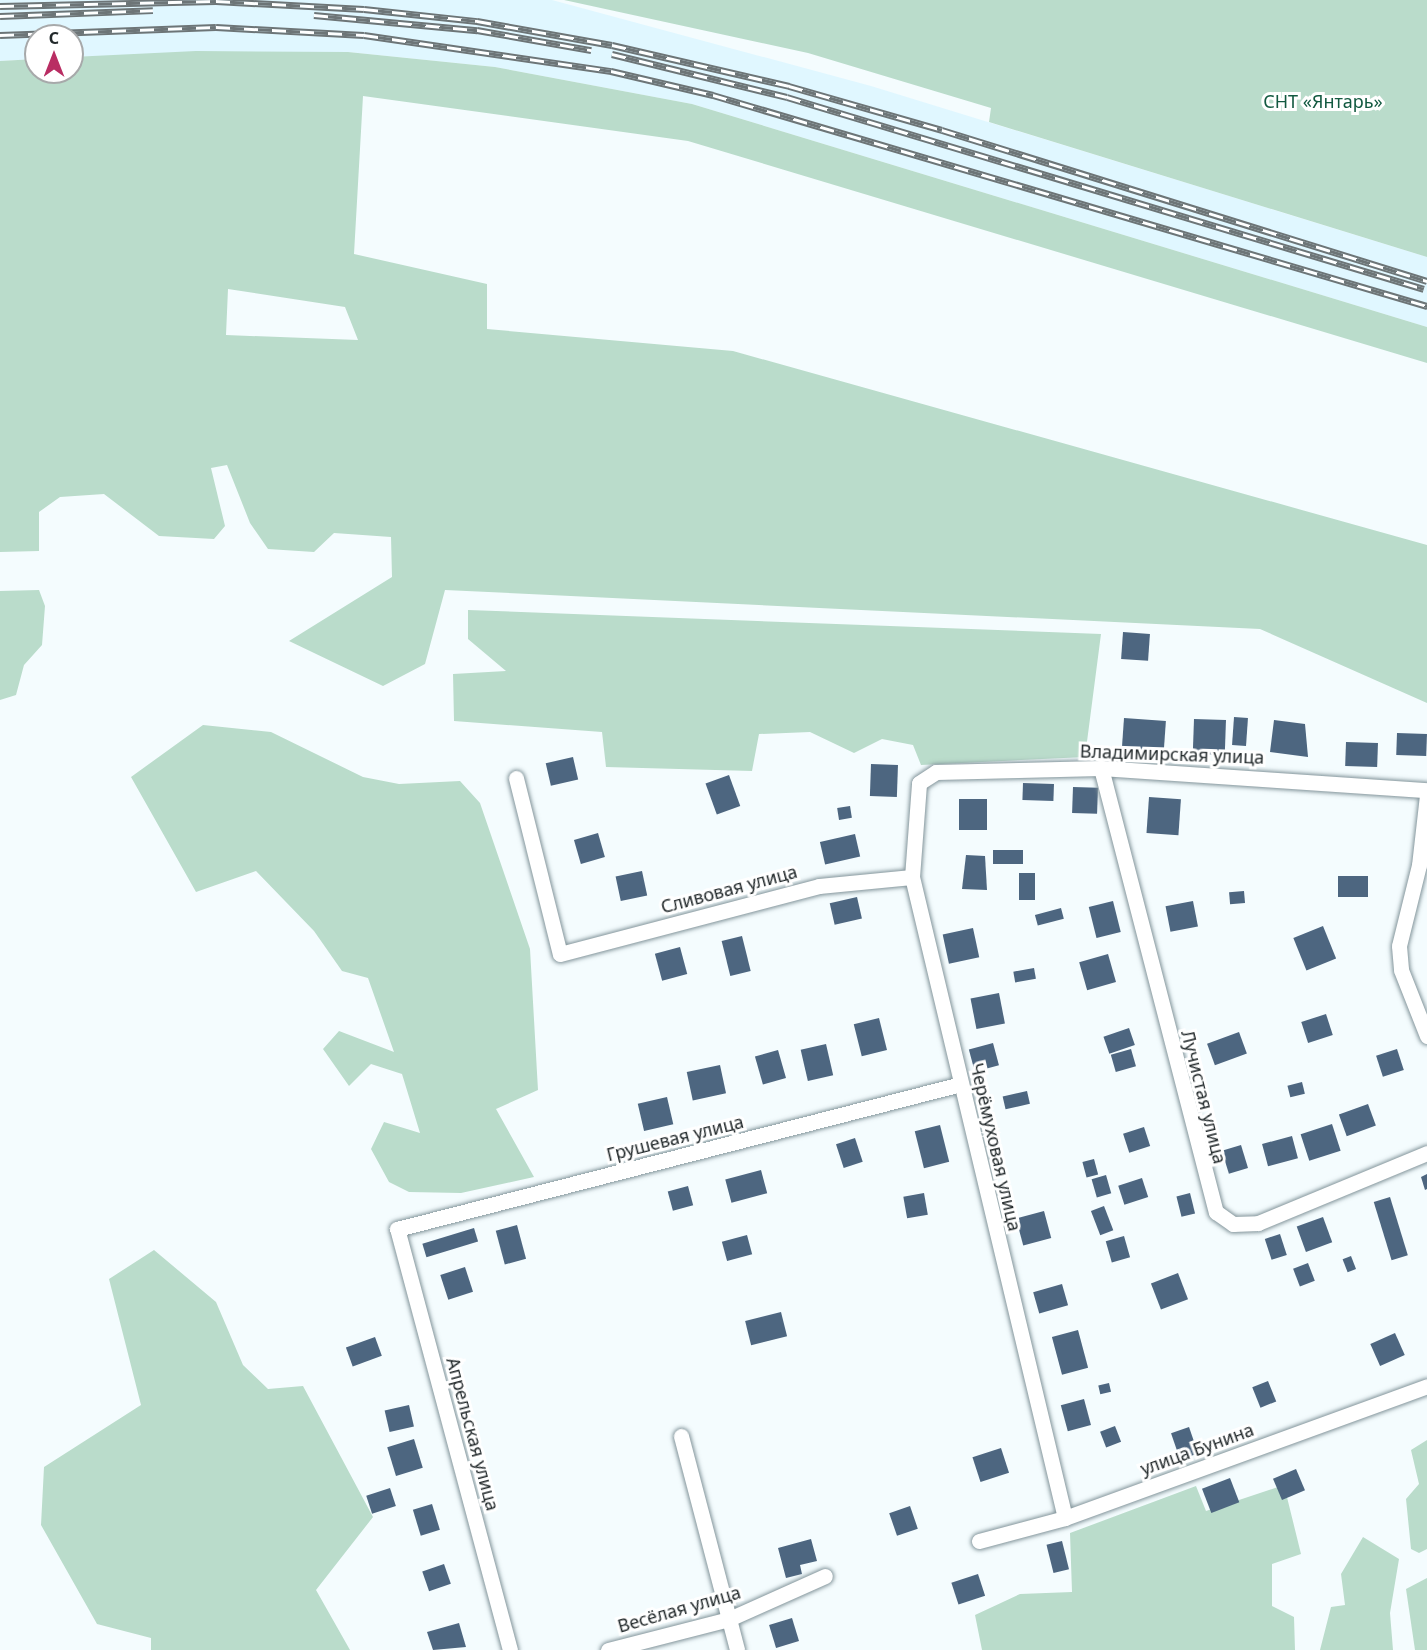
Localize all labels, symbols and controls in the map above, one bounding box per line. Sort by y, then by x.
north arrow [24,24,84,84]
text: С [49,27,59,49]
park label: СНТ «Янтарь» [1263,90,1383,112]
street label: Владимирская улица [1079,740,1265,768]
street label: Сливовая улица [658,860,800,918]
street label: Лучистая улица [1177,1028,1231,1166]
street label: Черёмуховая улица [966,1061,1026,1233]
street label: Грушевая улица [604,1111,746,1165]
street label: Апрельская улица [442,1355,504,1513]
street label: улица Бунина [1137,1418,1257,1480]
street label: Весёлая улица [615,1581,743,1637]

